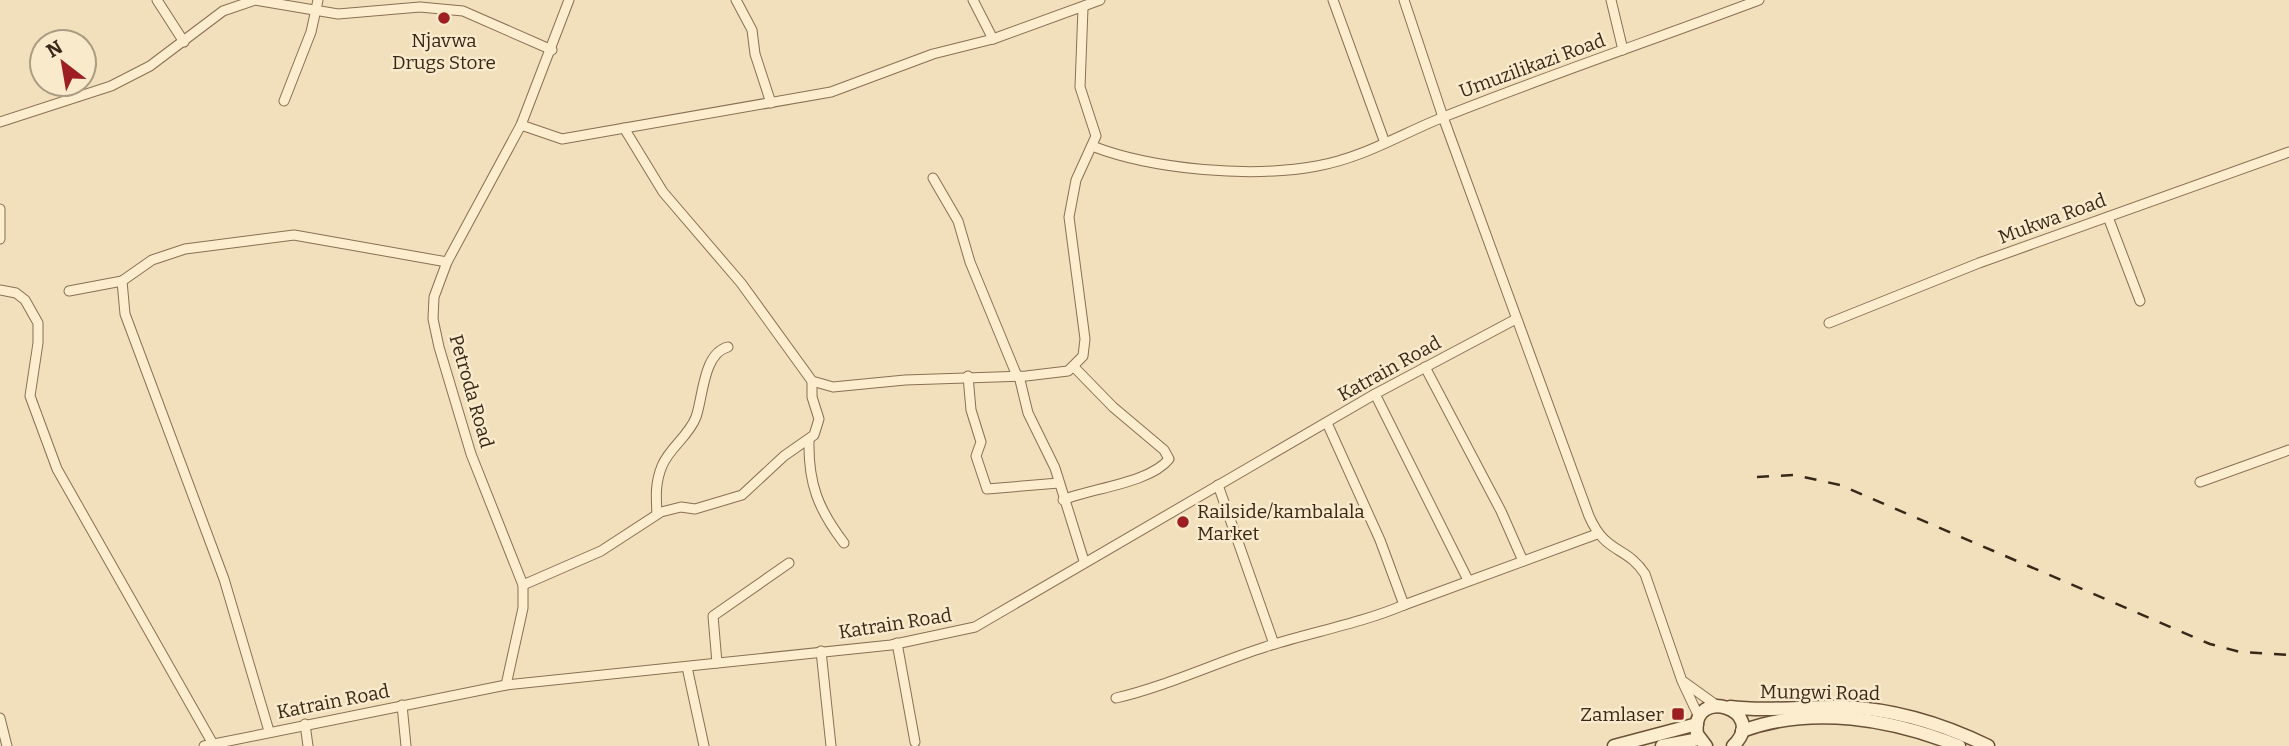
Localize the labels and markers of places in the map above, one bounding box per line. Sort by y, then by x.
marker: Njavwa Drugs Store [436,10,452,26]
place label: Njavwa Drugs Store [392,29,496,74]
place label: Railside/kambalala Market [1197,500,1365,545]
marker: Railside/kambalala Market [1175,514,1191,530]
place label: Zamlaser [1580,703,1665,726]
marker: Zamlaser [1670,706,1686,722]

